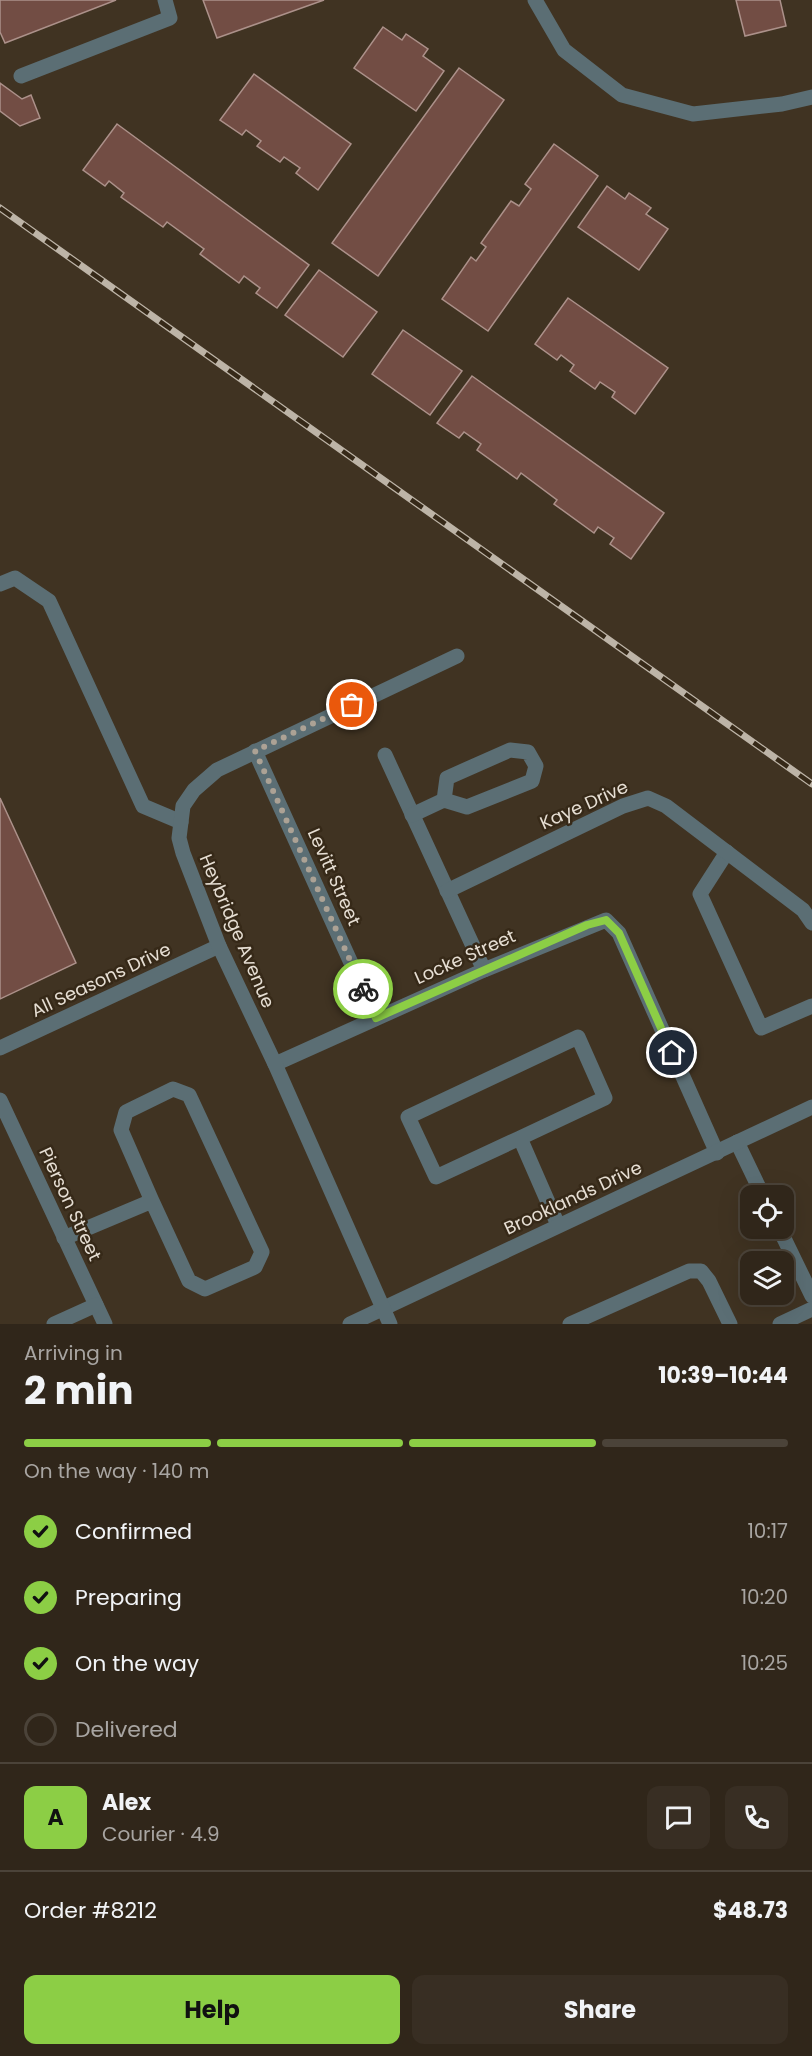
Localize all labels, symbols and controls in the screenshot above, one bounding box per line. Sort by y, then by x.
pin [326,679,377,730]
icon: bag [335,688,368,721]
street label: Kaye Drive [536,774,632,835]
street label: Levitt Street [302,824,367,929]
street label: Heybridge Avenue [194,850,281,1012]
street label: Locke Street [410,923,519,990]
street label: All Seasons Drive [27,936,175,1023]
courier [333,959,393,1019]
icon: bike [347,973,380,1006]
pin [646,1027,697,1078]
icon: home [655,1036,688,1069]
street label: Pierson Street [33,1143,108,1265]
street label: Brooklands Drive [500,1155,646,1241]
map controls [740,1185,794,1305]
button: locate [740,1185,794,1239]
button: layers [740,1251,794,1305]
text: Arriving in [24,1339,123,1367]
text: 10:39–10:44 [658,1360,788,1391]
text: 2 min [24,1363,134,1418]
text: On the way · 140 m [24,1457,209,1485]
icon: check [24,1515,57,1548]
text: Confirmed [75,1516,192,1547]
text: 10:17 [747,1517,788,1545]
icon: check [24,1581,57,1614]
text: Preparing [75,1582,182,1613]
text: 10:20 [741,1583,788,1611]
icon: check [24,1647,57,1680]
text: On the way [75,1648,199,1679]
text: 10:25 [741,1649,788,1677]
text: Delivered [75,1714,178,1745]
button: chat [647,1786,710,1849]
button: phone [725,1786,788,1849]
text: Alex [102,1787,151,1818]
text: A [47,1802,64,1833]
text: Courier · 4.9 [102,1820,220,1848]
text: Order #8212 [24,1895,157,1926]
text: $48.73 [713,1895,788,1926]
button: Help [24,1975,400,2044]
button: Share [412,1975,788,2044]

